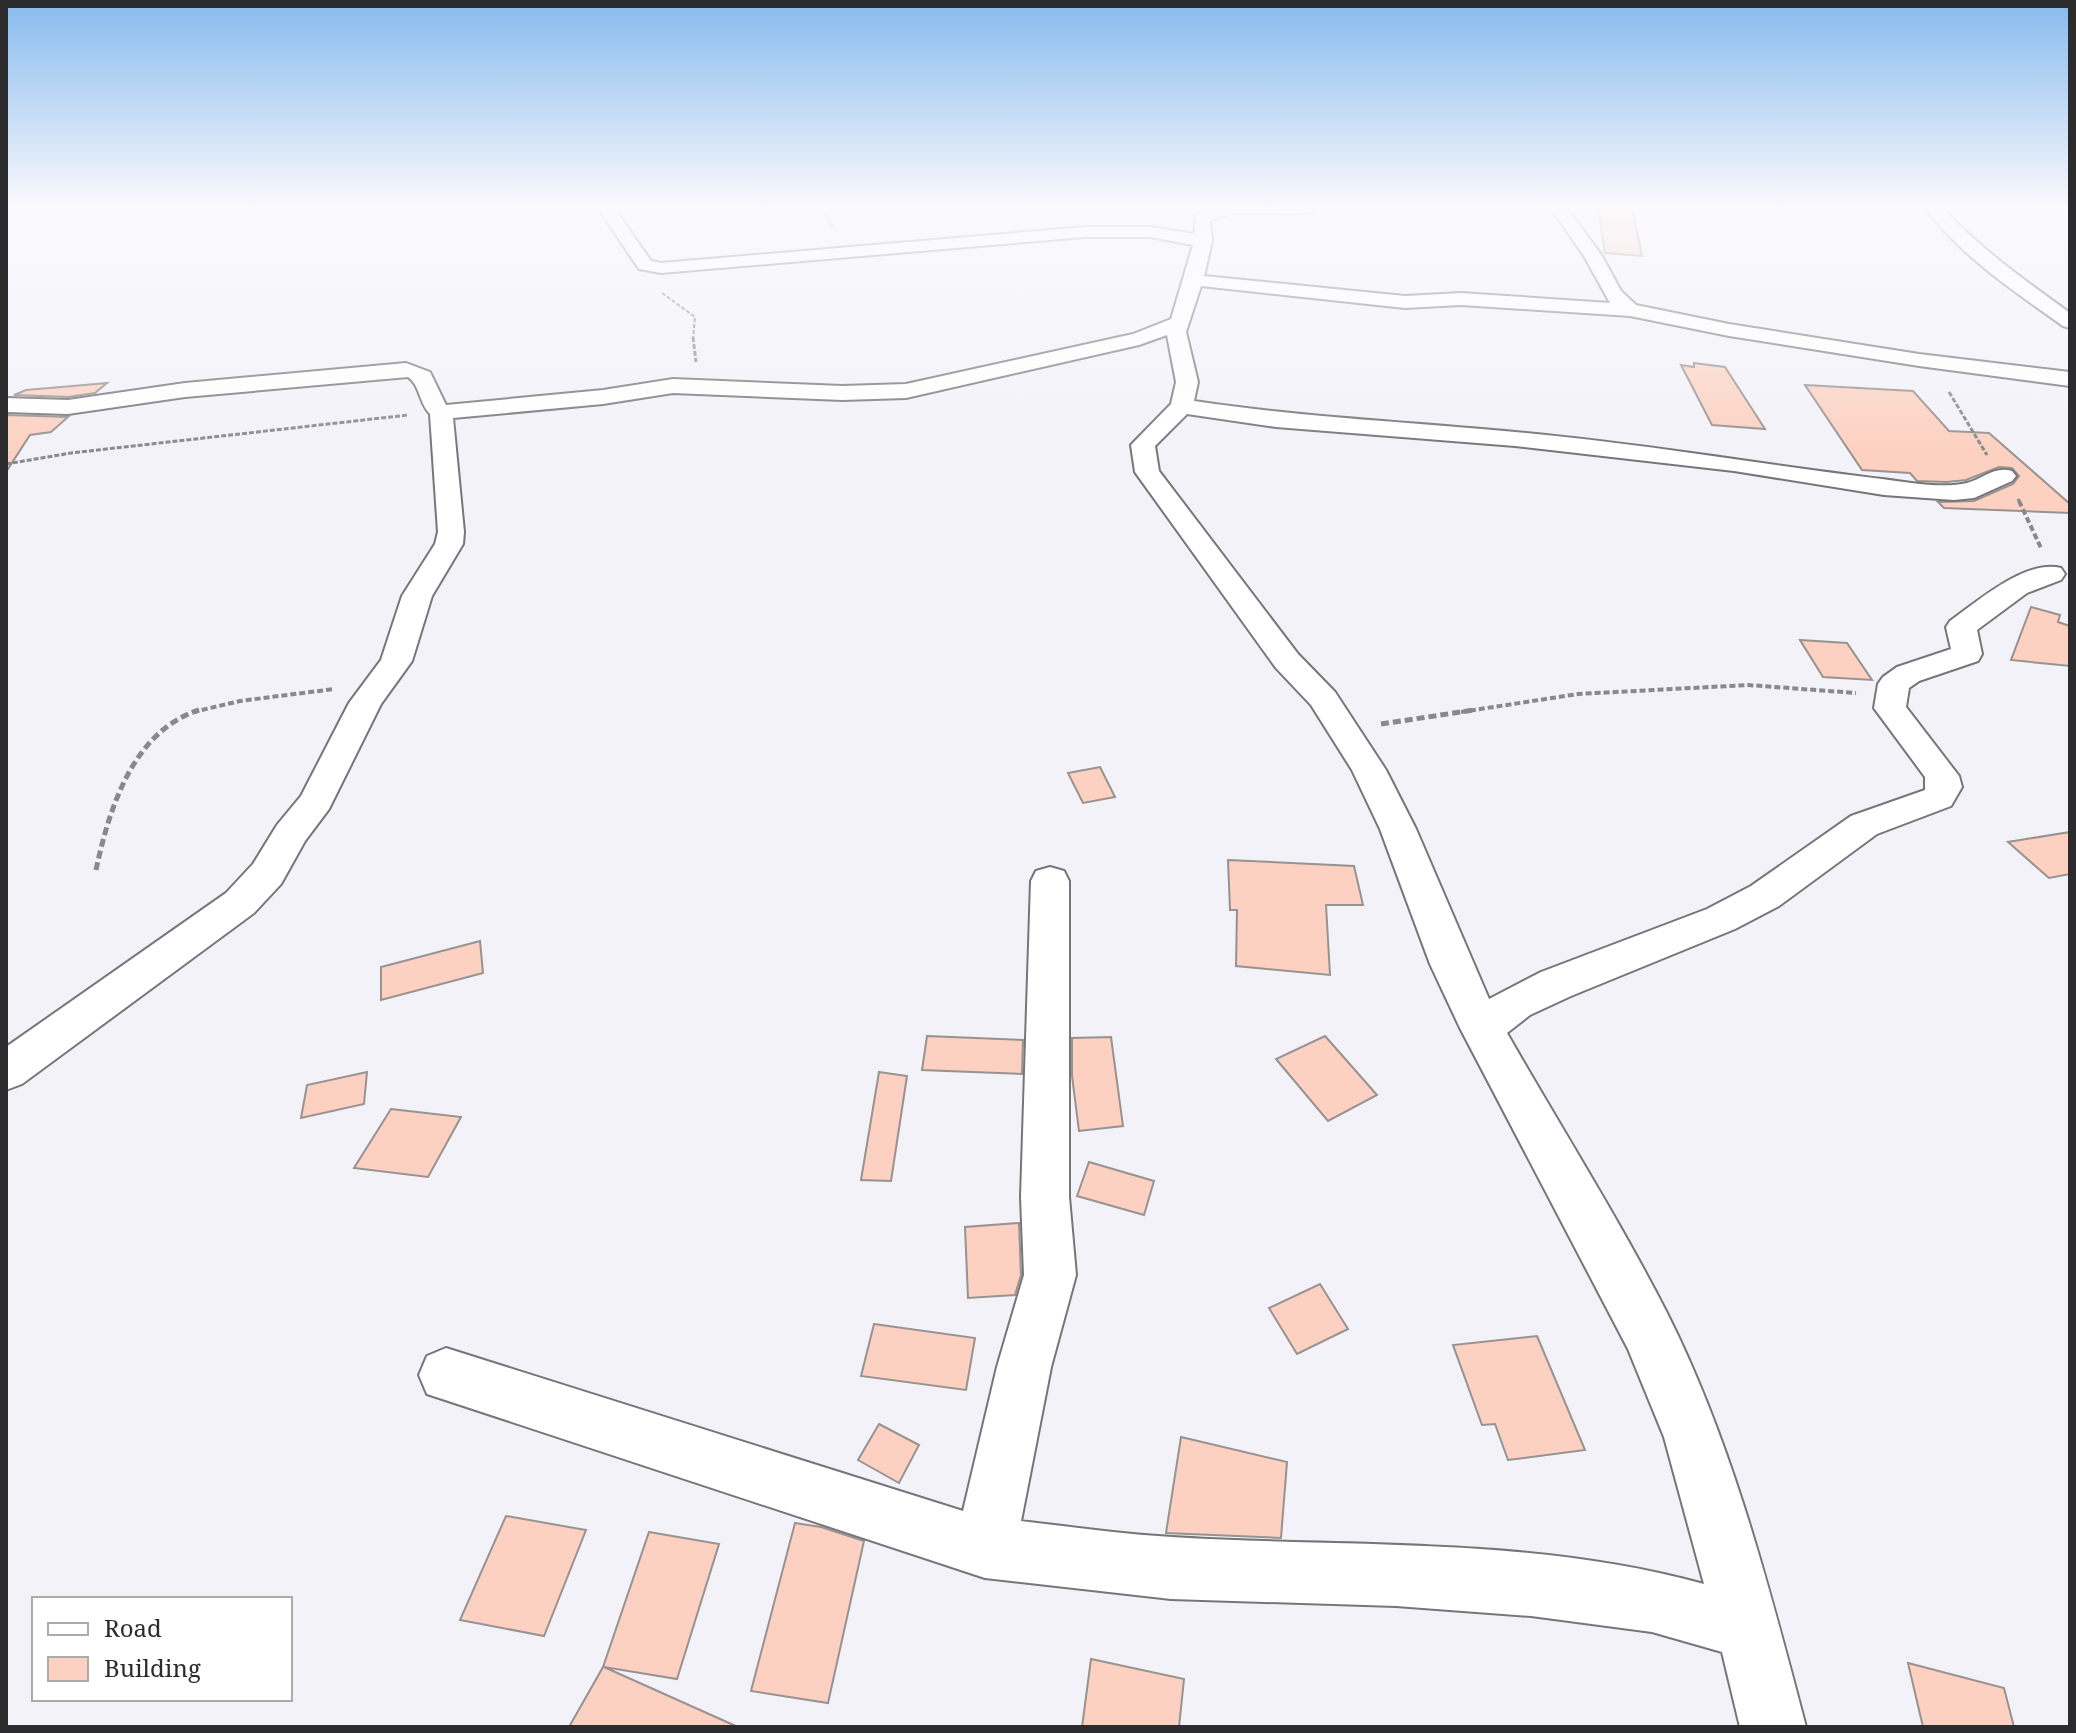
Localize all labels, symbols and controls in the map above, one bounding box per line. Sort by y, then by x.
legend [32,1597,292,1701]
text: Road [104,1611,162,1644]
text: Building [104,1651,201,1684]

